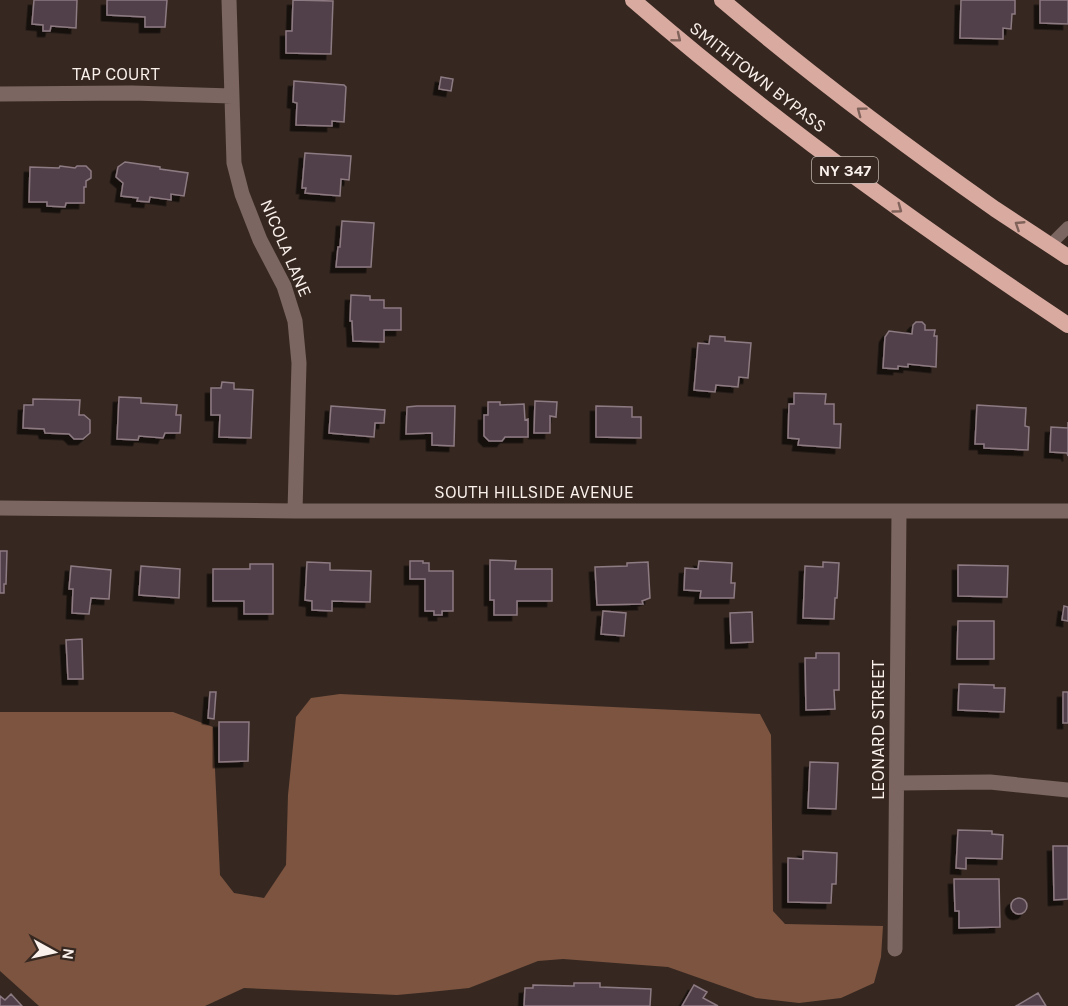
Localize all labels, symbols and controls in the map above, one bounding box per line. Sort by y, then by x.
street label: SMITHTOWN BYPASS [685,17,831,137]
one-way arrow [670,31,681,42]
street label: TAP COURT [72,63,160,85]
one-way arrow [856,107,867,118]
road number: NY 347 [812,157,878,183]
street label: NICOLA LANE [256,196,316,300]
one-way arrow [891,201,902,212]
one-way arrow [1015,221,1026,232]
street label: SOUTH HILLSIDE AVENUE [434,481,634,503]
street label: LEONARD STREET [867,660,889,800]
north arrow [24,922,84,982]
text: N [58,947,79,961]

